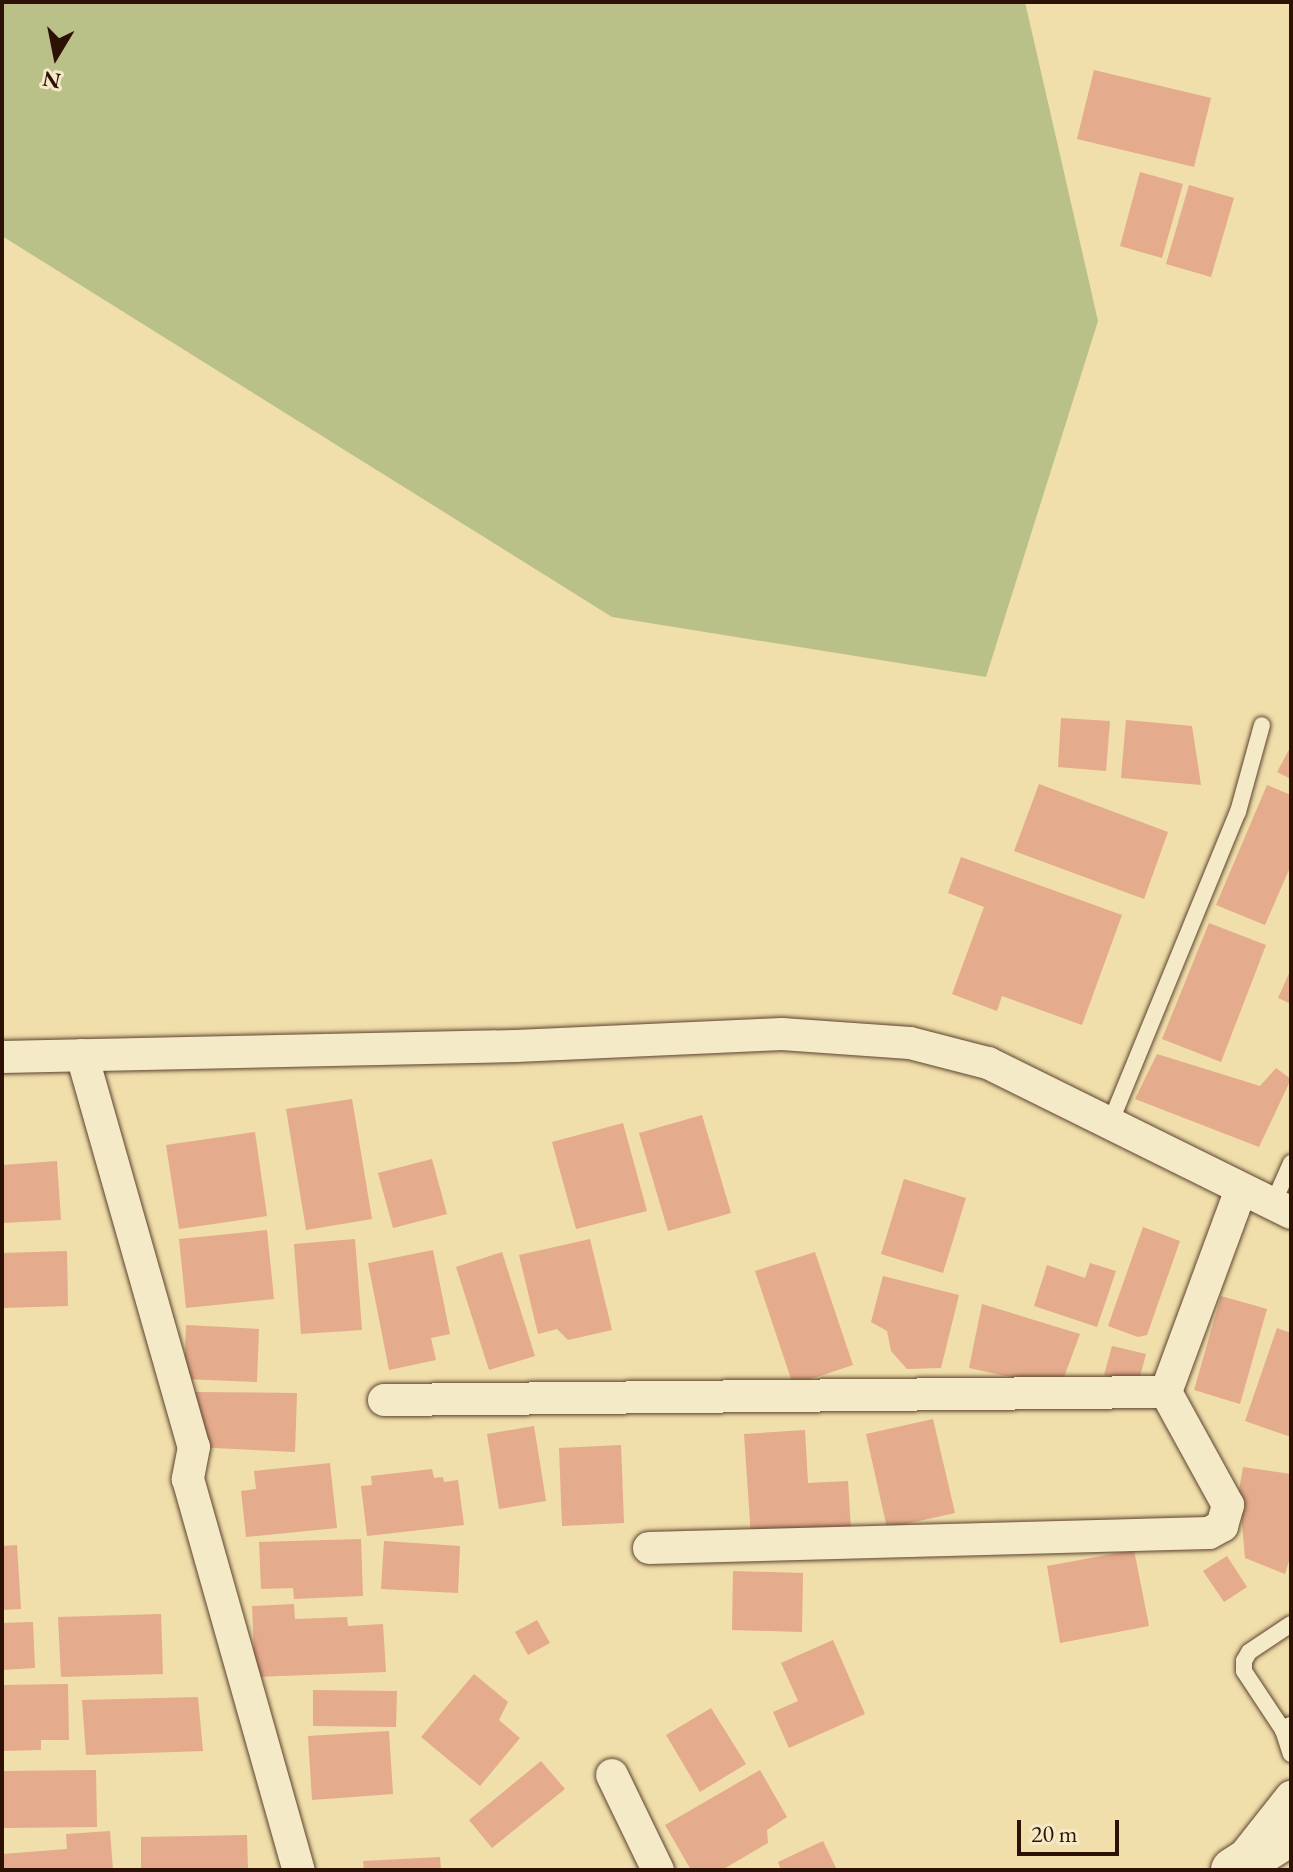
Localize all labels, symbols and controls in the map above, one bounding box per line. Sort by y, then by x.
north arrow [16,16,96,96]
text: N [40,64,63,96]
scale bar [1021,1804,1123,1854]
text: 20 m [1031,1818,1078,1849]

